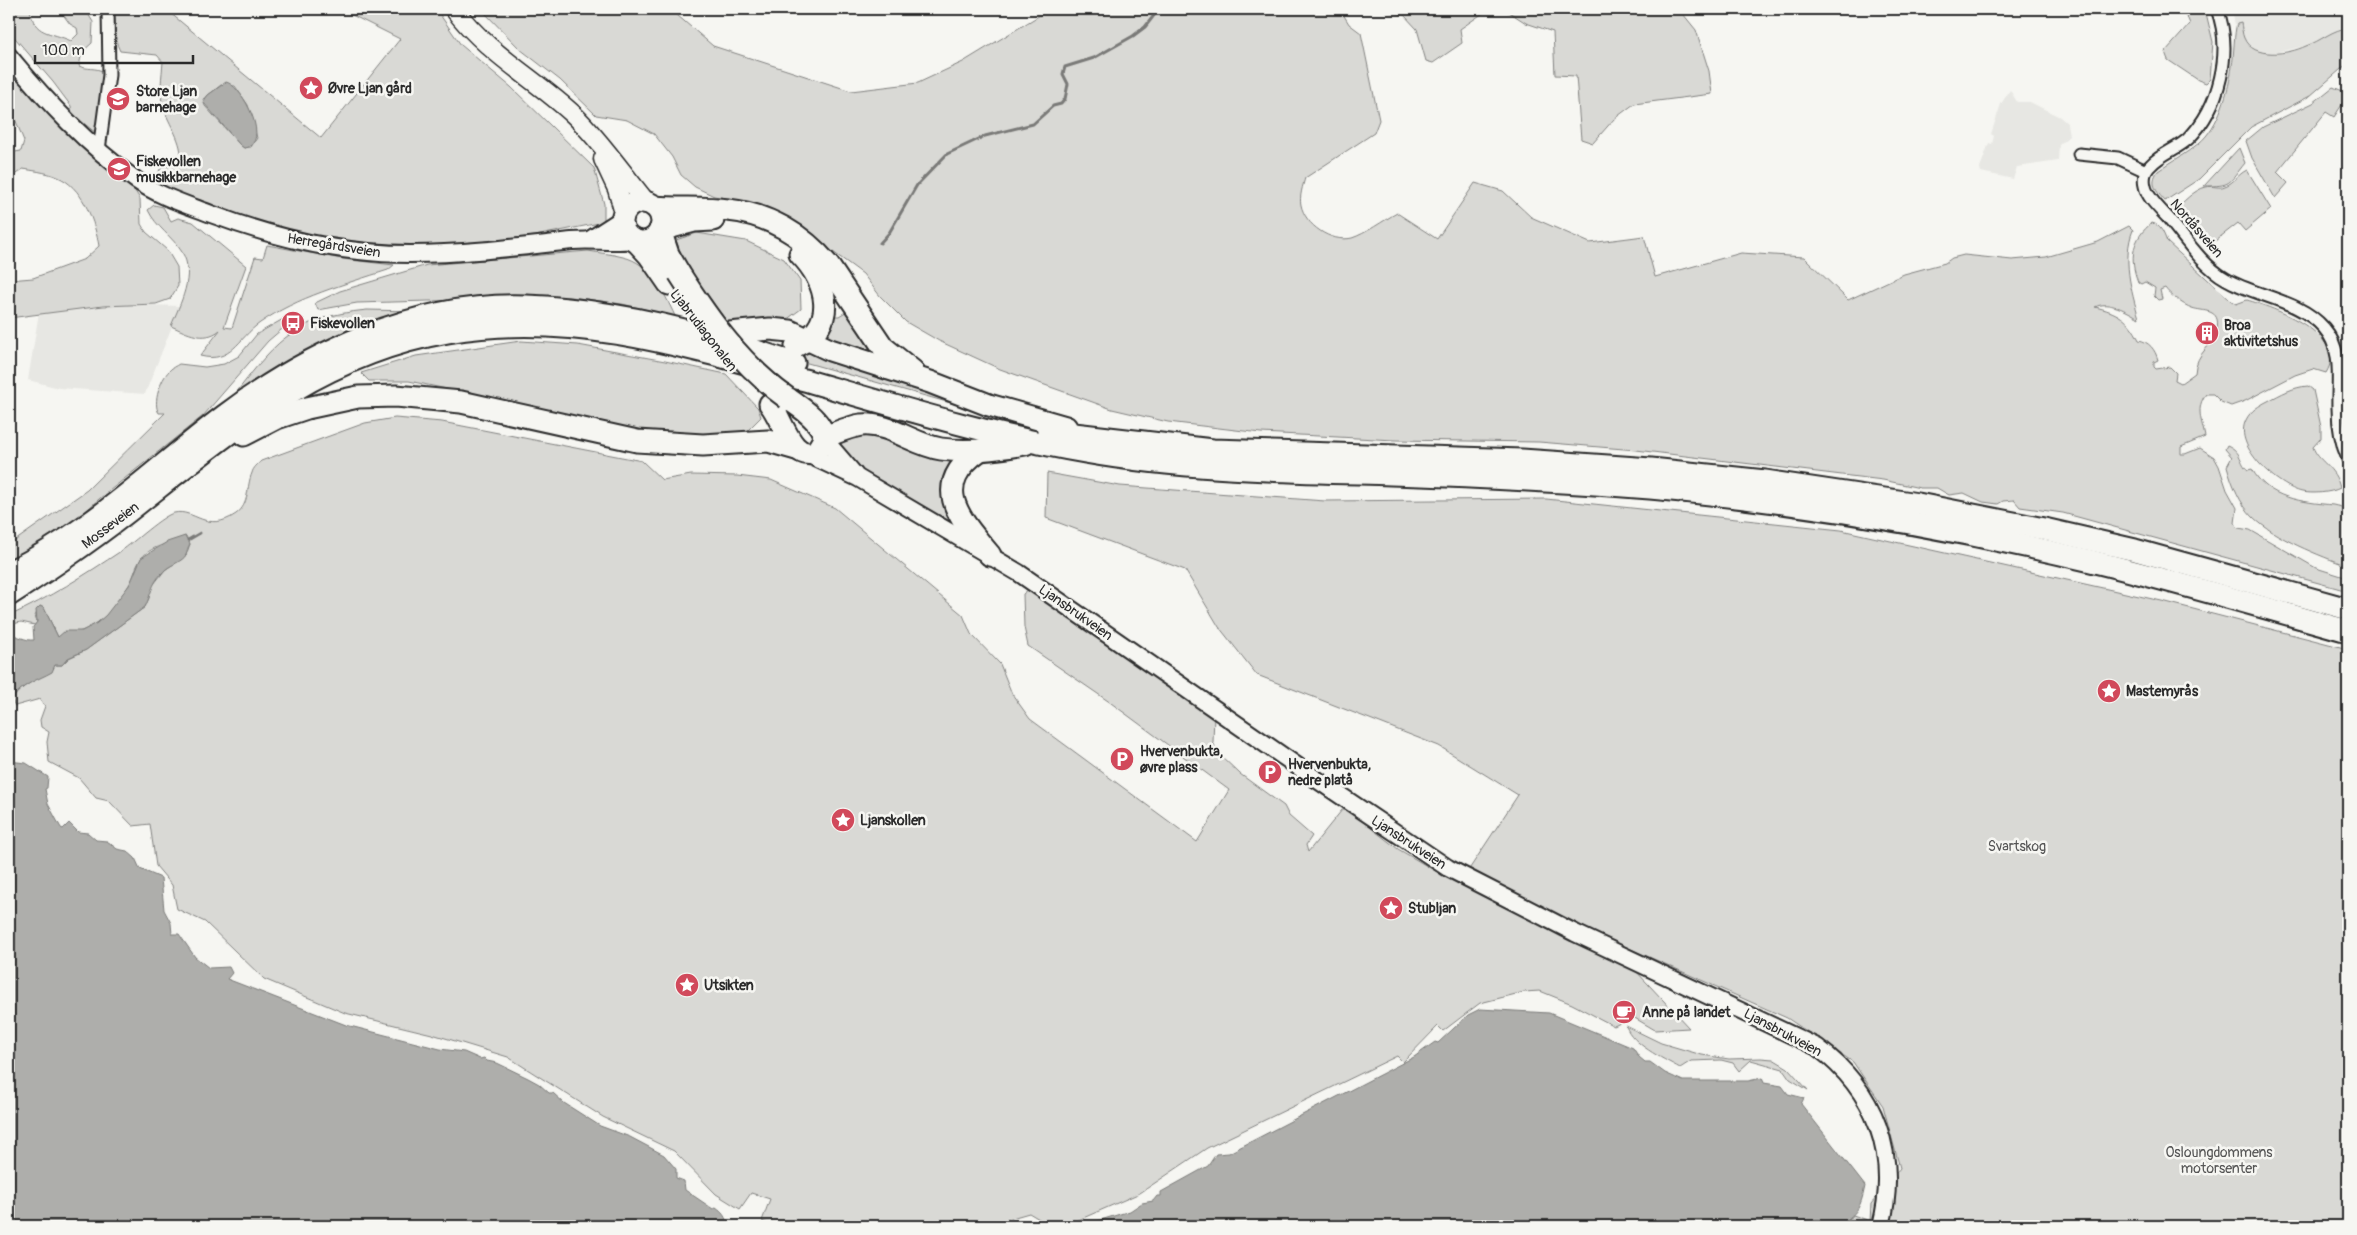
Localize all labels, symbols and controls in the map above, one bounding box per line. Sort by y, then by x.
scale bar [35,32,192,64]
text: 100 m [42,41,85,60]
place icon: Øvre Ljan gård [298,75,324,101]
place label: Øvre Ljan gård [328,80,412,97]
place label: Store Ljan barnehage [136,83,197,116]
school or university icon: Store Ljan barnehage [105,86,131,112]
place label: Fiskevollen musikkbarnehage [136,153,237,186]
school or university icon: Fiskevollen musikkbarnehage [106,156,132,182]
street label: Nordåsveien [2166,195,2227,261]
street label: Herregårdsveien [286,230,382,261]
street label: Ljabrudiagonalen [666,286,741,375]
bus stop icon: Fiskevollen [280,310,306,336]
place label: Fiskevollen [310,315,375,332]
place label: Broa aktivitetshus [2224,317,2299,350]
building icon: Broa aktivitetshus [2194,320,2220,346]
street label: Mosseveien [78,498,142,552]
street label: Ljansbrukveien [1036,581,1116,644]
place icon: Mastemyrås [2096,678,2122,704]
place label: Mastemyrås [2126,683,2199,700]
place label: Hvervenbukta, øvre plass [1140,743,1224,776]
parking icon: Hvervenbukta, øvre plass [1109,746,1135,772]
place label: Hvervenbukta, nedre platå [1288,756,1372,789]
parking icon: Hvervenbukta, nedre platå [1257,759,1283,785]
place icon: Ljanskollen [830,807,856,833]
place label: Ljanskollen [860,812,926,829]
street label: Ljansbrukveien [1368,812,1450,873]
park label: Svartskog [1988,838,2046,855]
place icon: Stubljan [1378,895,1404,921]
place label: Stubljan [1408,900,1456,917]
place icon: Utsikten [674,972,700,998]
place label: Utsikten [704,977,754,994]
cafe icon: Anne på landet [1611,999,1637,1025]
place label: Anne på landet [1642,1004,1731,1021]
street label: Ljansbrukveien [1741,1005,1825,1060]
park label: Osloungdommens motorsenter [2165,1144,2273,1177]

